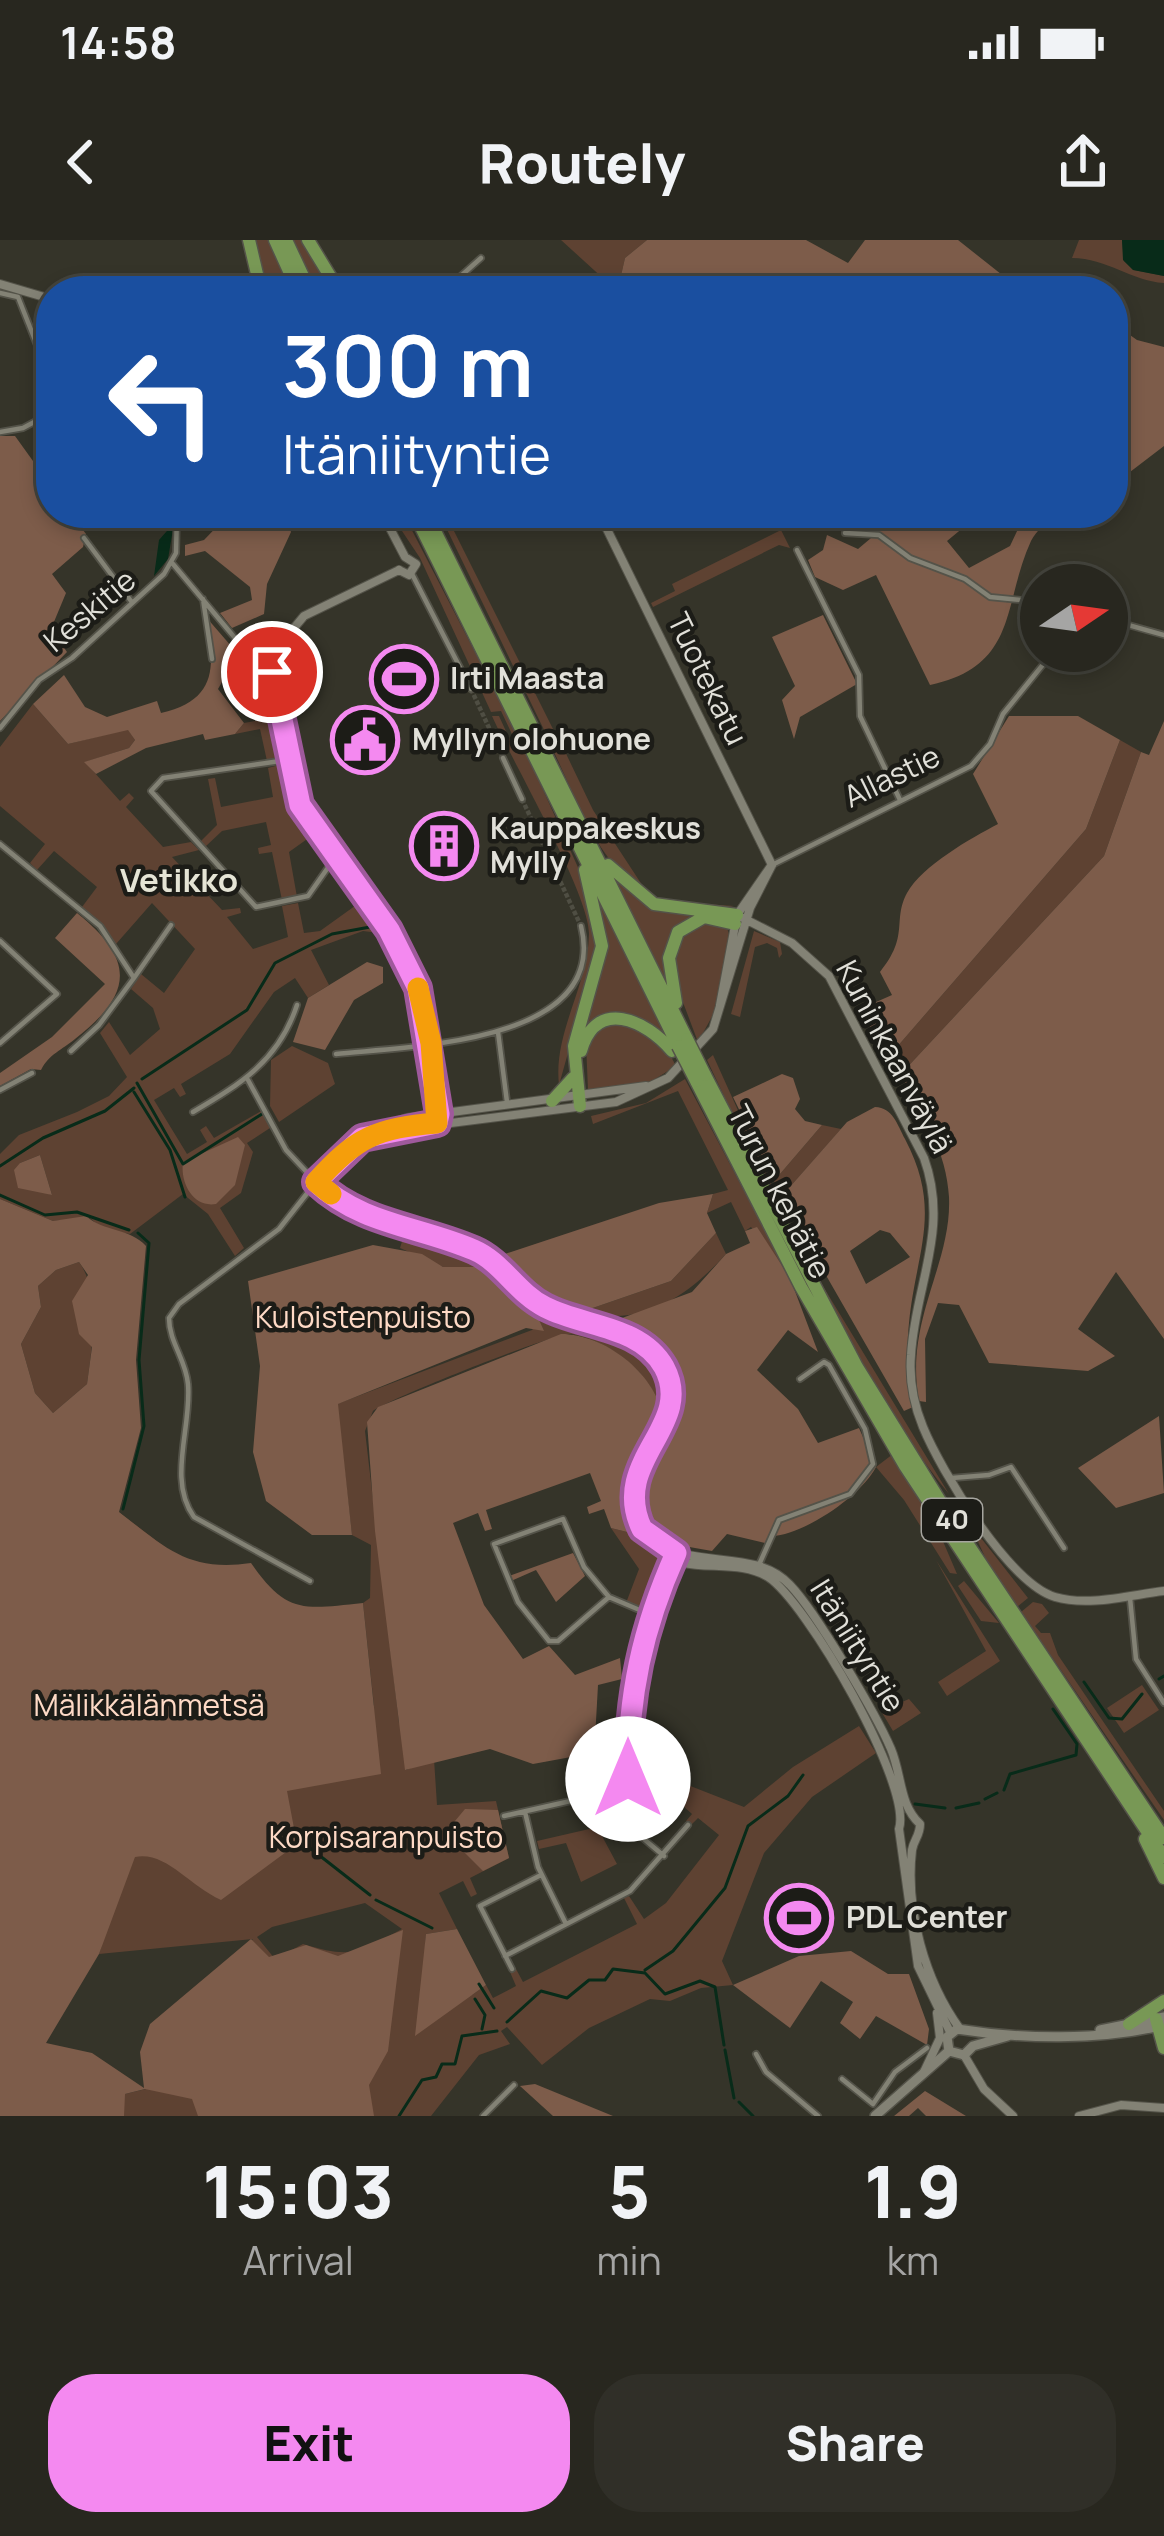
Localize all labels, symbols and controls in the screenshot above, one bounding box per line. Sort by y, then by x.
text: 14:58 [60,11,176,73]
text: Routely [479,125,685,199]
icon: back [48,129,114,195]
icon: share [1050,129,1116,195]
text: 300 m [282,307,534,422]
icon: left [84,324,240,480]
text: Itäniityntie [282,416,551,490]
street label: Keskitie [34,559,144,660]
north arrow [1020,564,1128,672]
map controls [1020,564,1128,672]
street label: Tuotekatu [659,605,758,751]
pin [221,621,323,723]
icon: arrive [239,639,305,705]
sports icon: Irti Maasta [369,644,439,714]
place label: Irti Maasta [450,657,605,698]
public building icon: Myllyn olohuone [330,705,400,775]
place label: Myllyn olohuone [412,718,651,759]
street label: Allastie [837,735,946,816]
place label: Kauppakeskus Mylly [490,807,701,882]
building icon: Kauppakeskus Mylly [409,811,479,881]
district label: Vetikko [120,857,238,902]
street label: Kuninkaanväylä [827,953,963,1160]
street label: Turun kehätie [719,1097,842,1285]
park label: Kuloistenpuisto [255,1296,471,1337]
road number: 40 [922,1499,982,1541]
street label: Itäniityntie [801,1571,915,1719]
park label: Mälikkälänmetsä [33,1684,265,1725]
position arrow [565,1716,691,1842]
park label: Korpisaranpuisto [269,1816,503,1857]
sports icon: PDL Center [764,1883,834,1953]
place label: PDL Center [846,1896,1007,1937]
text: 15:03 [202,2141,394,2240]
text: 5 [608,2141,650,2240]
text: 1.9 [864,2141,962,2240]
text: Arrival [243,2233,354,2287]
text: min [596,2233,662,2287]
text: km [887,2233,939,2287]
button: Exit [48,2374,570,2512]
button: Share [594,2374,1116,2512]

